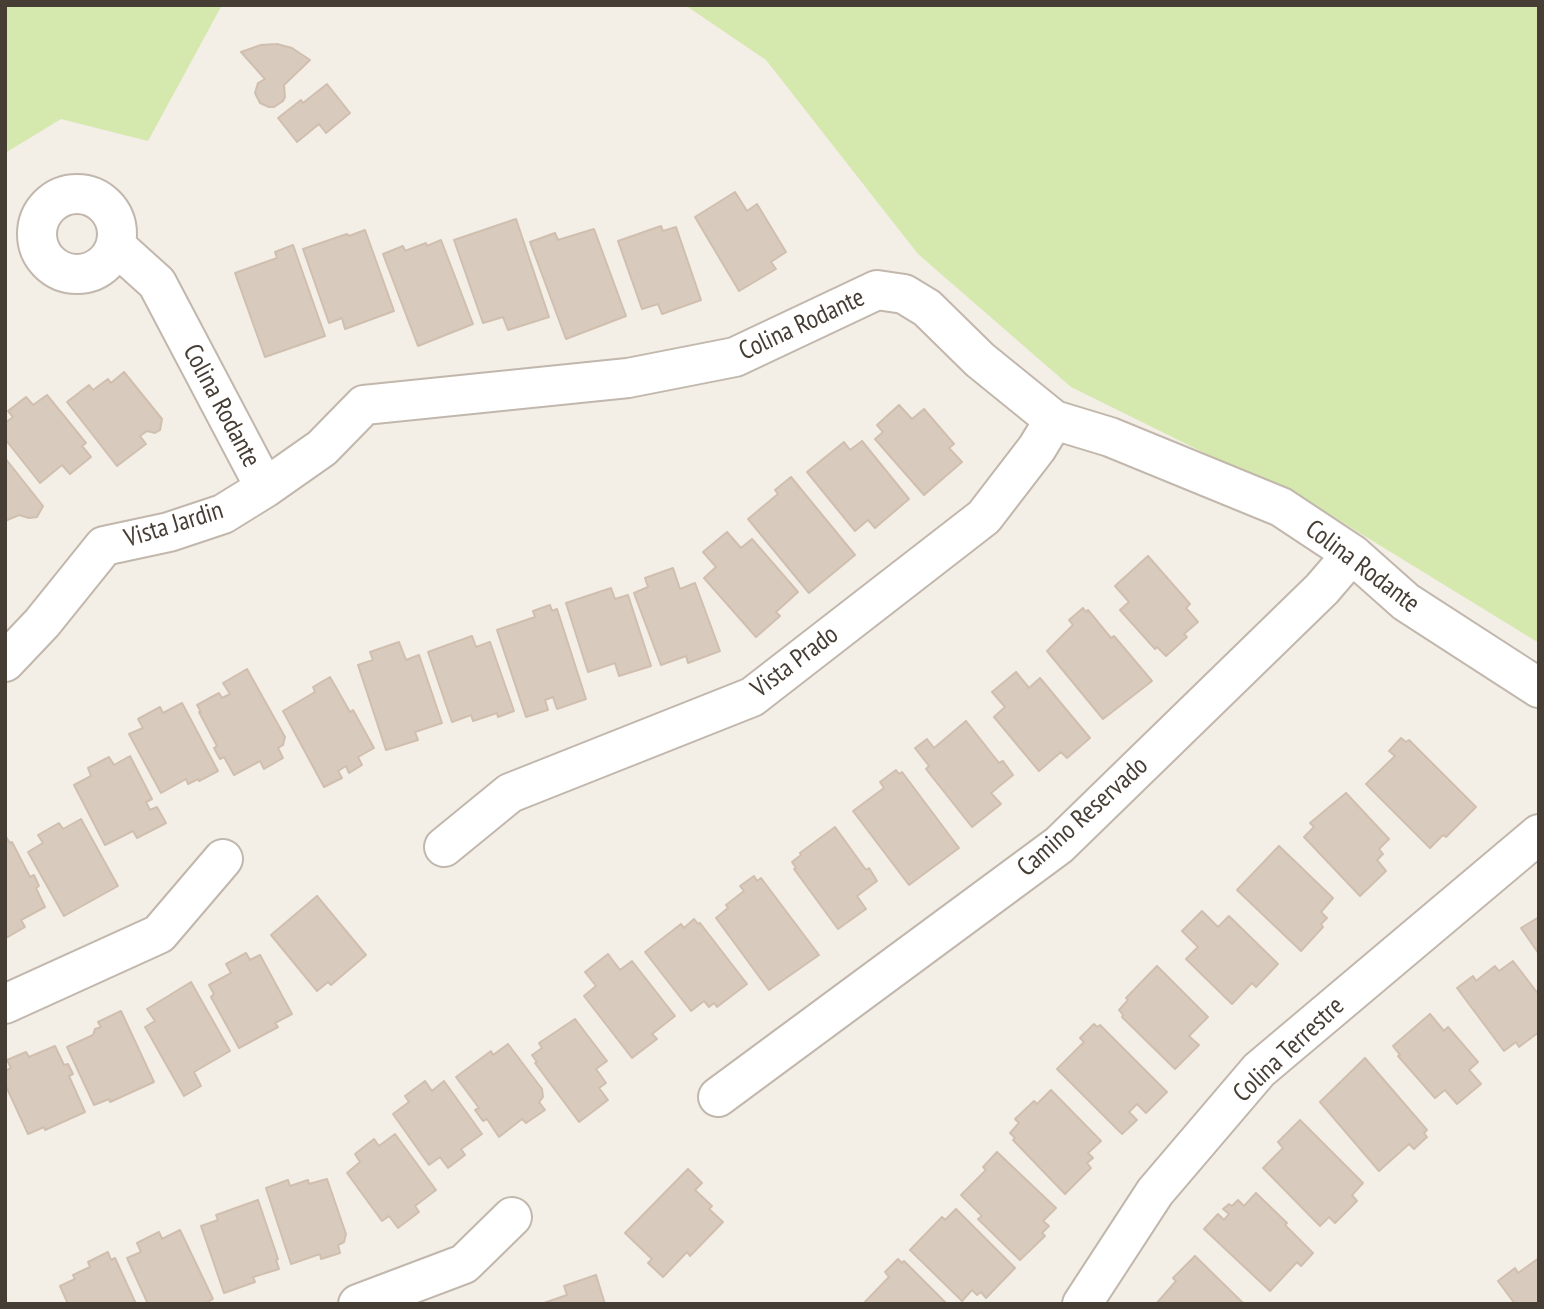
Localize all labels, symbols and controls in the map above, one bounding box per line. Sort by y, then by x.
street label: Colina Rodante [734,282,870,368]
street label: Colina Rodante [176,339,266,473]
street label: Vista Jardin [121,495,227,555]
street label: Colina Rodante [1299,514,1425,620]
street label: Vista Prado [745,619,845,705]
street label: Camino Reservado [1011,750,1155,884]
street label: Colina Terrestre [1227,991,1351,1109]

